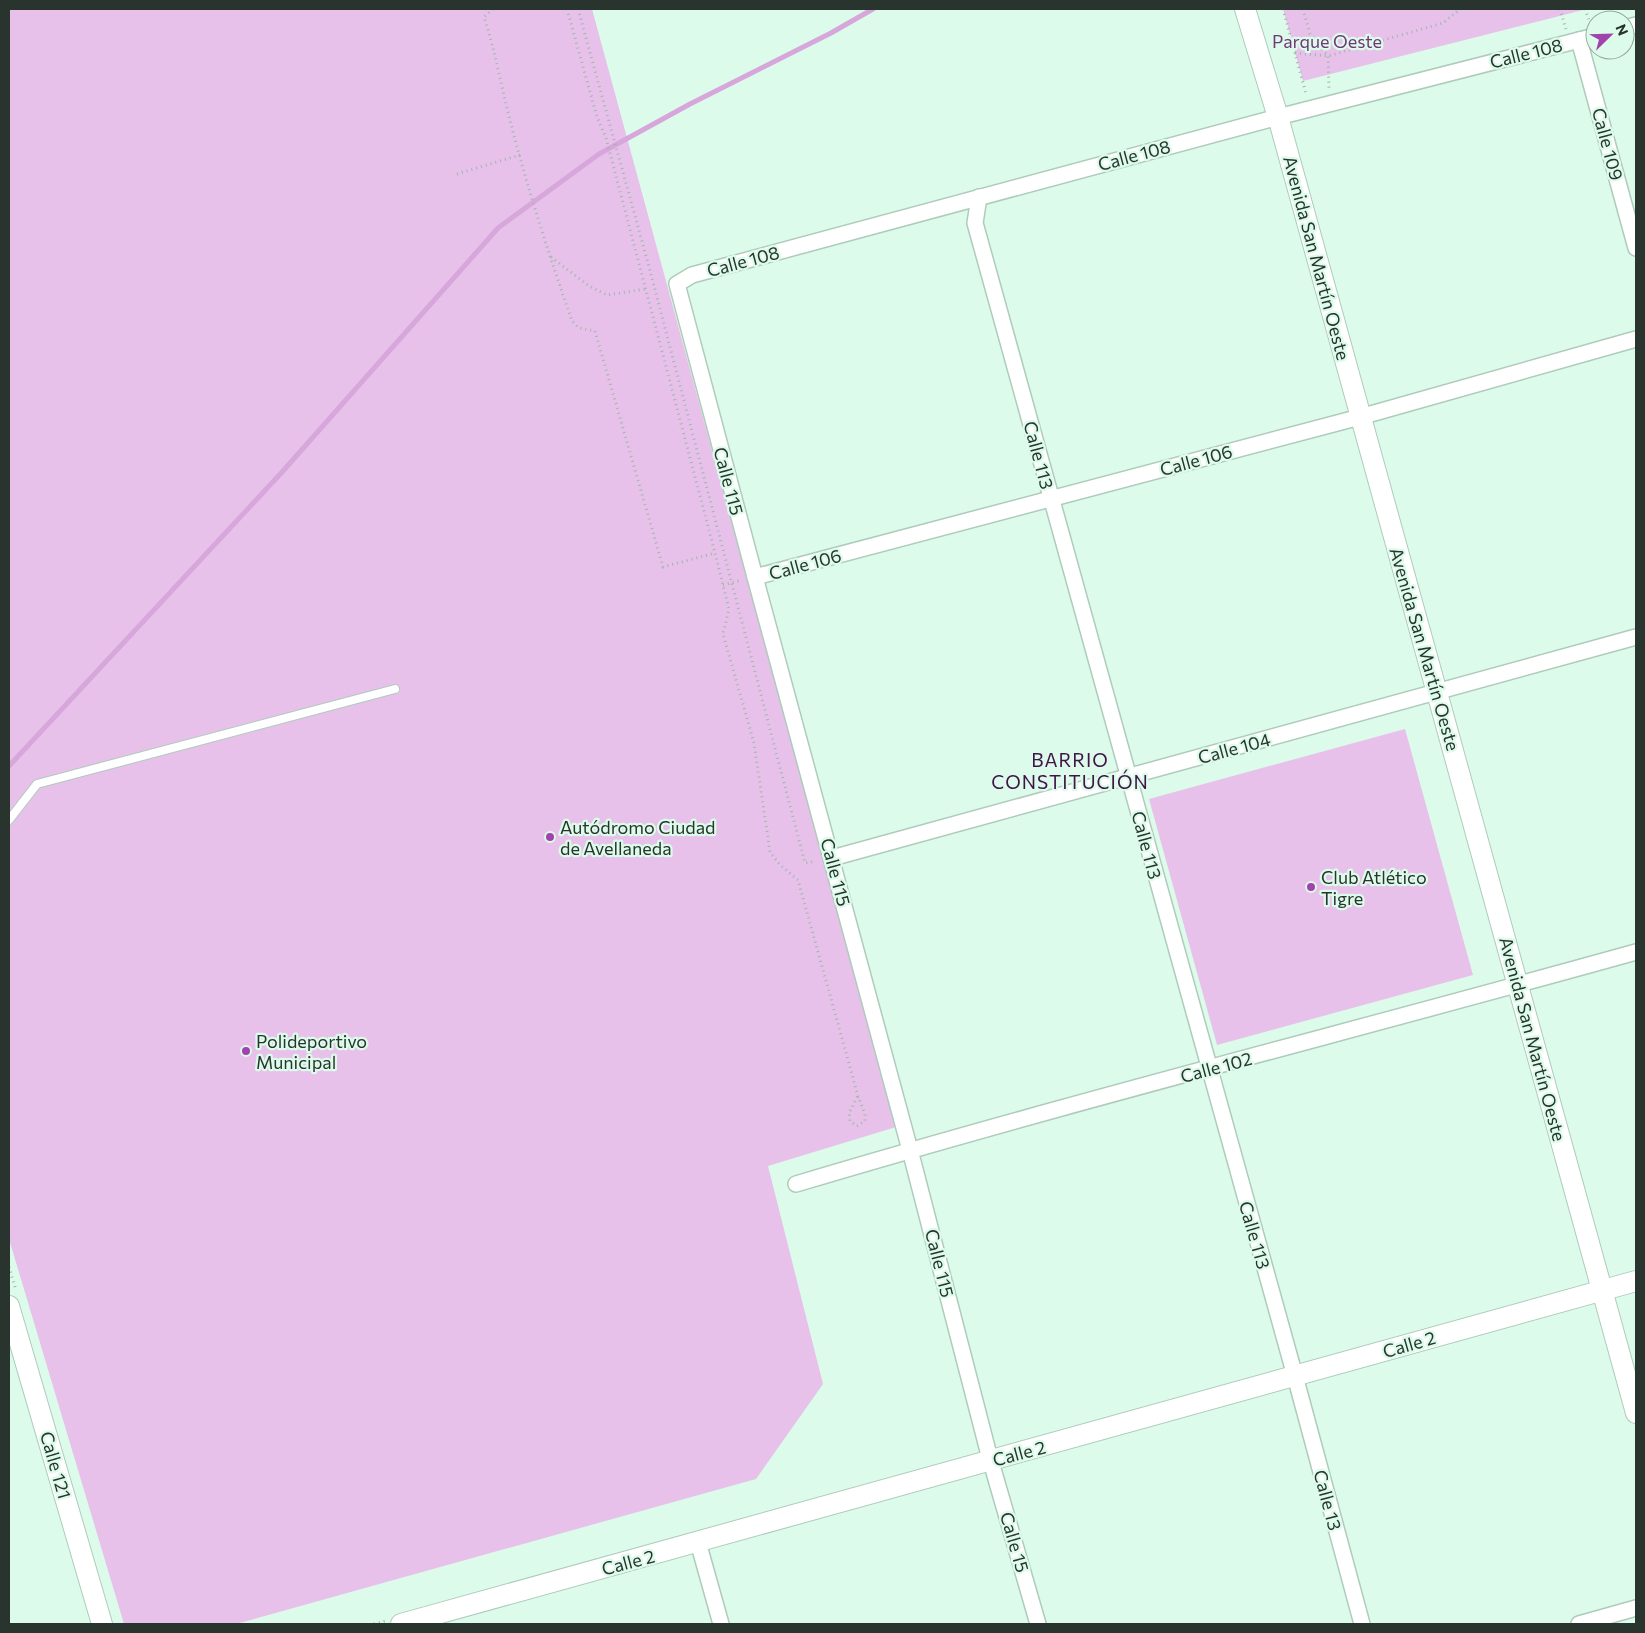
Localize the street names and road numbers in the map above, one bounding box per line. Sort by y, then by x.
street label: Calle 108 [1487,33,1565,73]
street label: Calle 109 [1588,105,1628,183]
street label: Calle 108 [1095,135,1173,175]
street label: Avenida San Martín Oeste [1279,153,1355,363]
street label: Calle 108 [704,241,782,281]
street label: Calle 113 [1019,419,1059,491]
street label: Calle 106 [1157,440,1235,480]
street label: Calle 115 [709,445,749,517]
street label: Calle 106 [766,544,844,584]
street label: Avenida San Martín Oeste [1385,545,1465,753]
street label: Calle 104 [1195,728,1273,768]
street label: Calle 113 [1127,809,1167,881]
street label: Calle 115 [816,836,856,908]
street label: Avenida San Martín Oeste [1495,934,1571,1144]
street label: Calle 102 [1178,1047,1254,1087]
street label: Calle 113 [1235,1199,1275,1271]
street label: Calle 115 [921,1227,959,1299]
street label: Calle 2 [1380,1326,1438,1362]
street label: Calle 121 [36,1429,76,1501]
street label: Calle 2 [990,1435,1048,1471]
street label: Calle 13 [1309,1467,1347,1533]
street label: Calle 15 [996,1509,1034,1575]
street label: Calle 2 [599,1544,657,1580]

